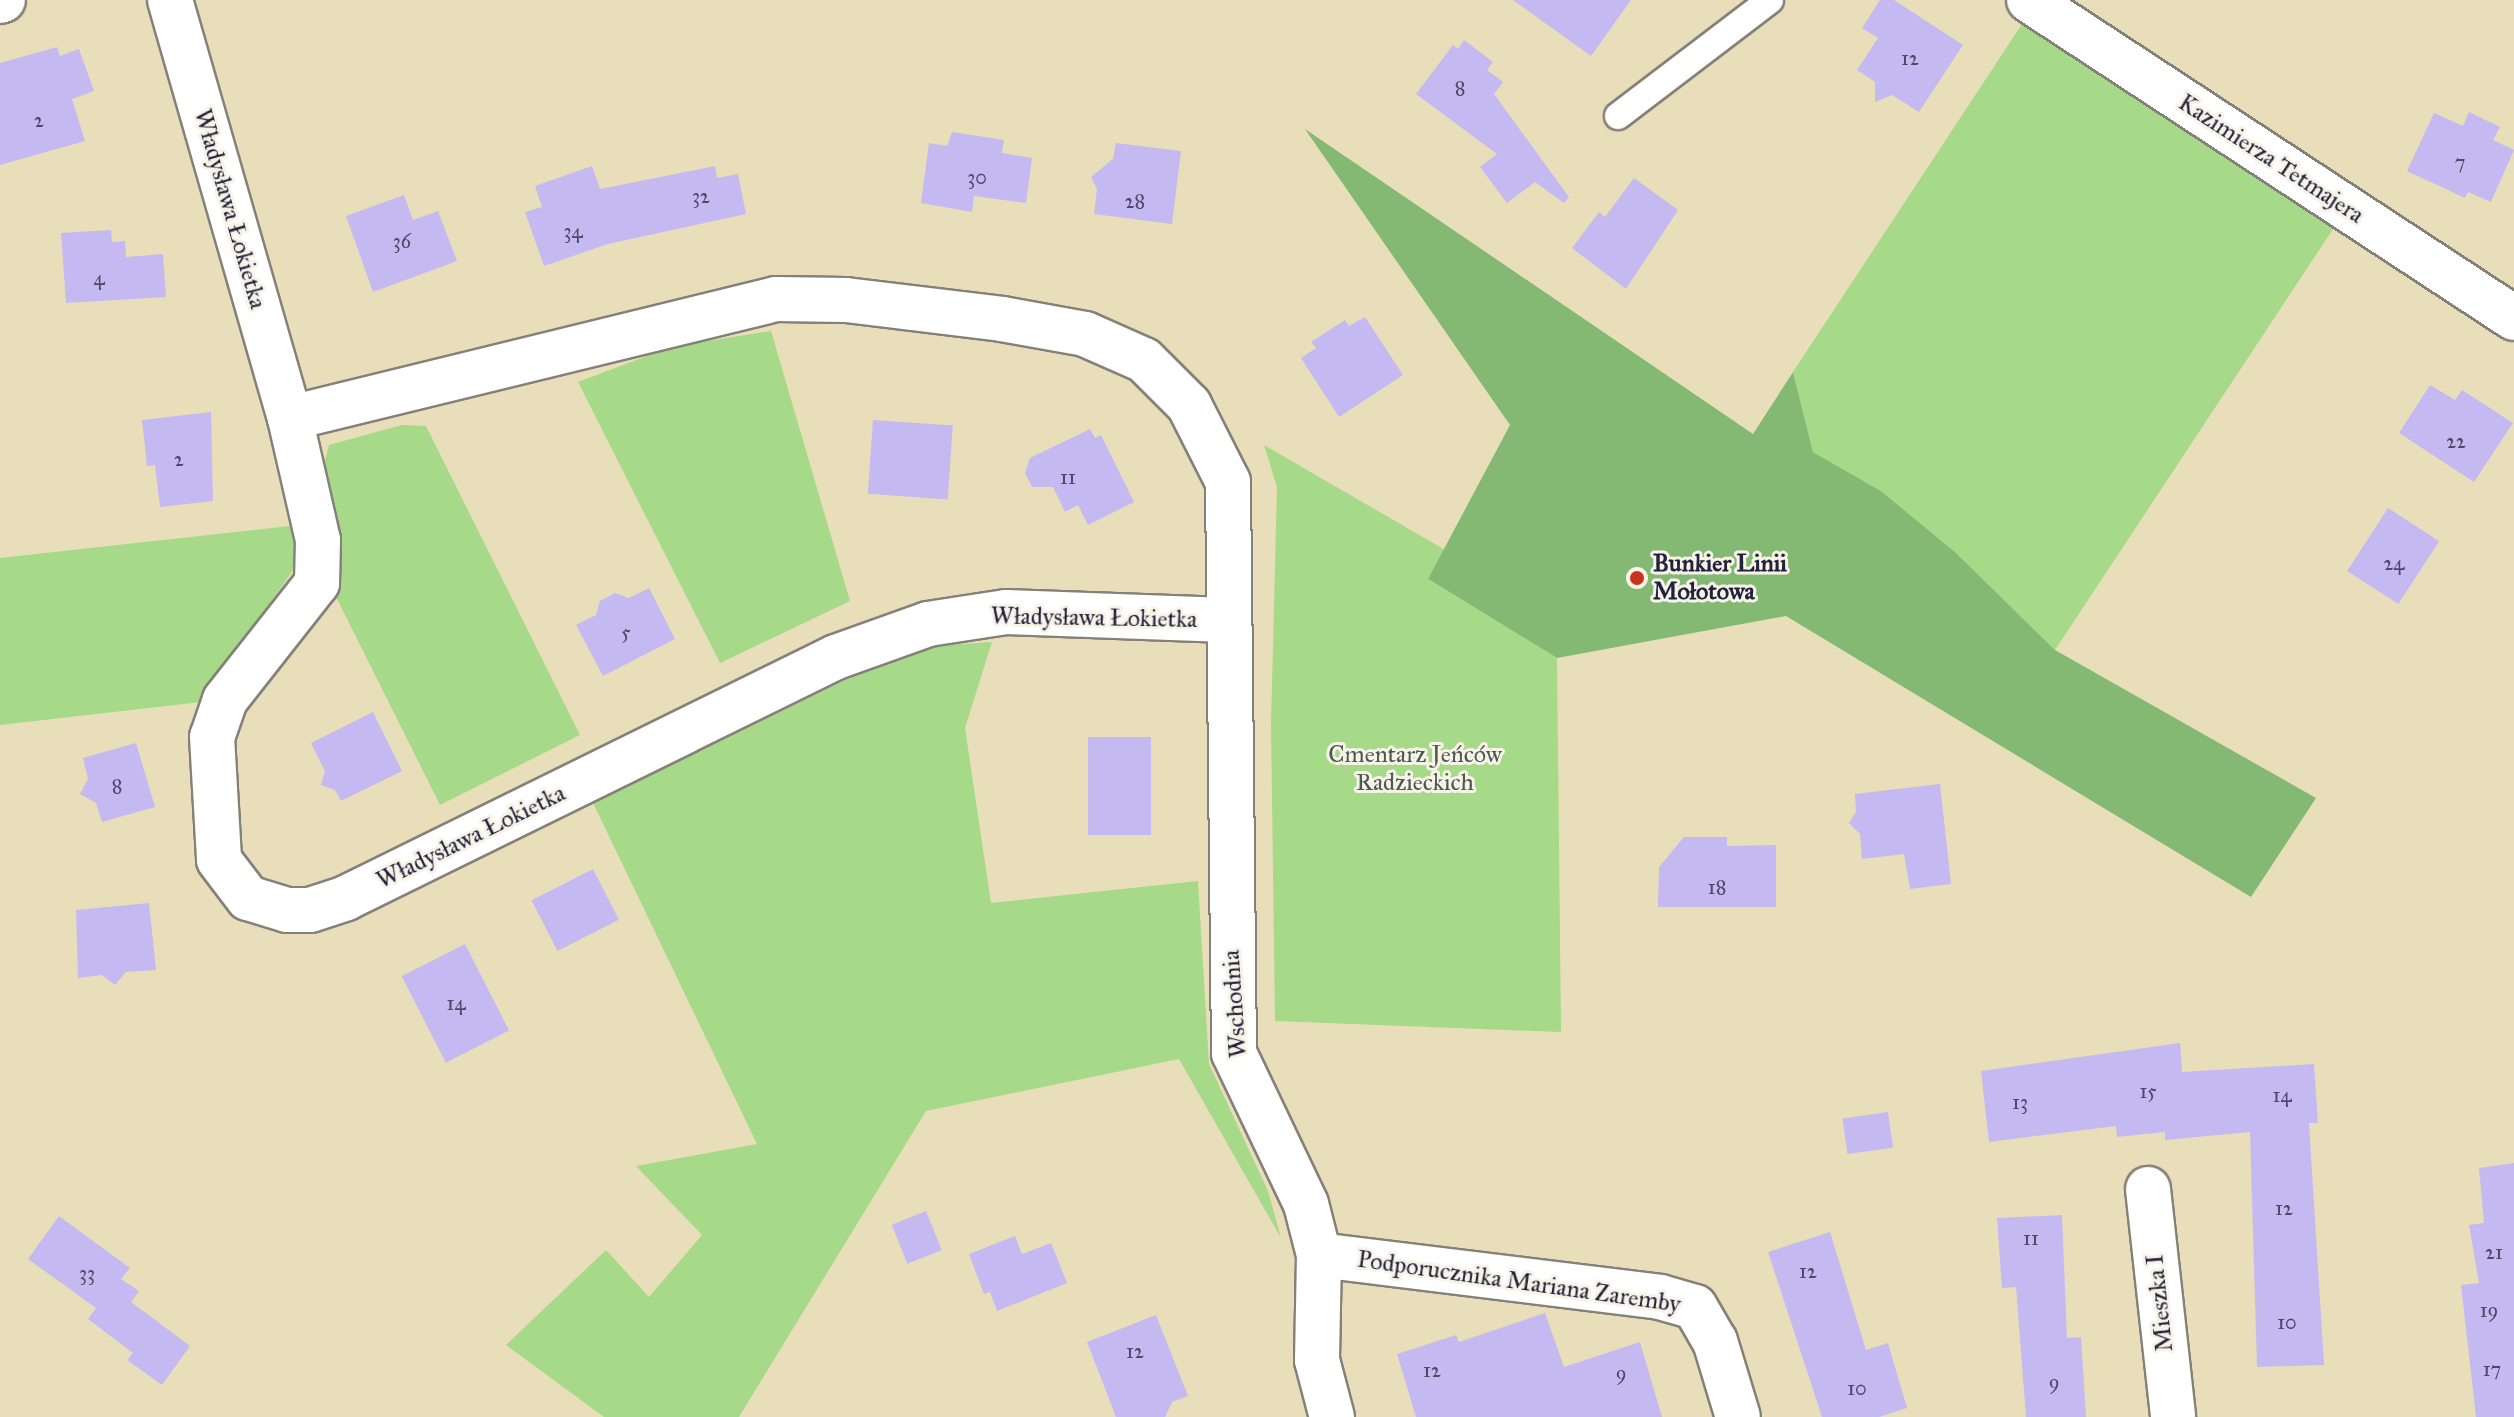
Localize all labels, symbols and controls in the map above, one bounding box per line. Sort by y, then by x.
house number: 12 [1901,46,1919,70]
house number: 8 [1455,76,1465,100]
street label: Kazimierza Tetmajera [2173,88,2369,230]
street label: Władysława Łokietka [188,106,272,312]
house number: 2 [34,108,44,132]
house number: 7 [2455,150,2465,174]
house number: 30 [967,165,987,189]
house number: 32 [692,184,710,208]
house number: 28 [1125,189,1145,213]
house number: 34 [563,219,583,243]
house number: 36 [393,229,411,253]
house number: 4 [93,266,105,290]
house number: 22 [2446,429,2466,453]
house number: 2 [174,447,184,471]
house number: 11 [1060,465,1076,489]
place label: Bunkier Linii Mołotowa [1653,550,1787,606]
house number: 24 [2383,551,2405,575]
marker: Bunkier Linii Mołotowa [1628,569,1646,587]
street label: Władysława Łokietka [991,602,1197,634]
house number: 5 [621,620,631,644]
park label: Cmentarz Jeńców Radzieckich [1328,741,1502,797]
house number: 8 [112,774,122,798]
street label: Władysława Łokietka [372,779,570,895]
house number: 18 [1708,875,1726,899]
street label: Wschodnia [1217,949,1253,1059]
house number: 14 [446,991,466,1015]
house number: 15 [2139,1079,2157,1103]
house number: 14 [2272,1083,2292,1107]
house number: 13 [2012,1090,2028,1114]
house number: 12 [2275,1196,2293,1220]
house number: 11 [2023,1226,2039,1250]
house number: 21 [2485,1240,2503,1264]
street label: Podporucznika Mariana Zaremby [1355,1245,1683,1319]
street label: Mieszka I [2141,1253,2179,1353]
house number: 12 [1799,1259,1817,1283]
house number: 33 [79,1261,95,1285]
house number: 19 [2480,1298,2498,1322]
house number: 10 [2277,1310,2297,1334]
house number: 12 [1126,1339,1144,1363]
house number: 17 [2483,1357,2501,1381]
house number: 12 [1423,1358,1441,1382]
house number: 9 [1616,1361,1626,1385]
house number: 9 [2049,1370,2059,1394]
house number: 10 [1847,1376,1867,1400]

